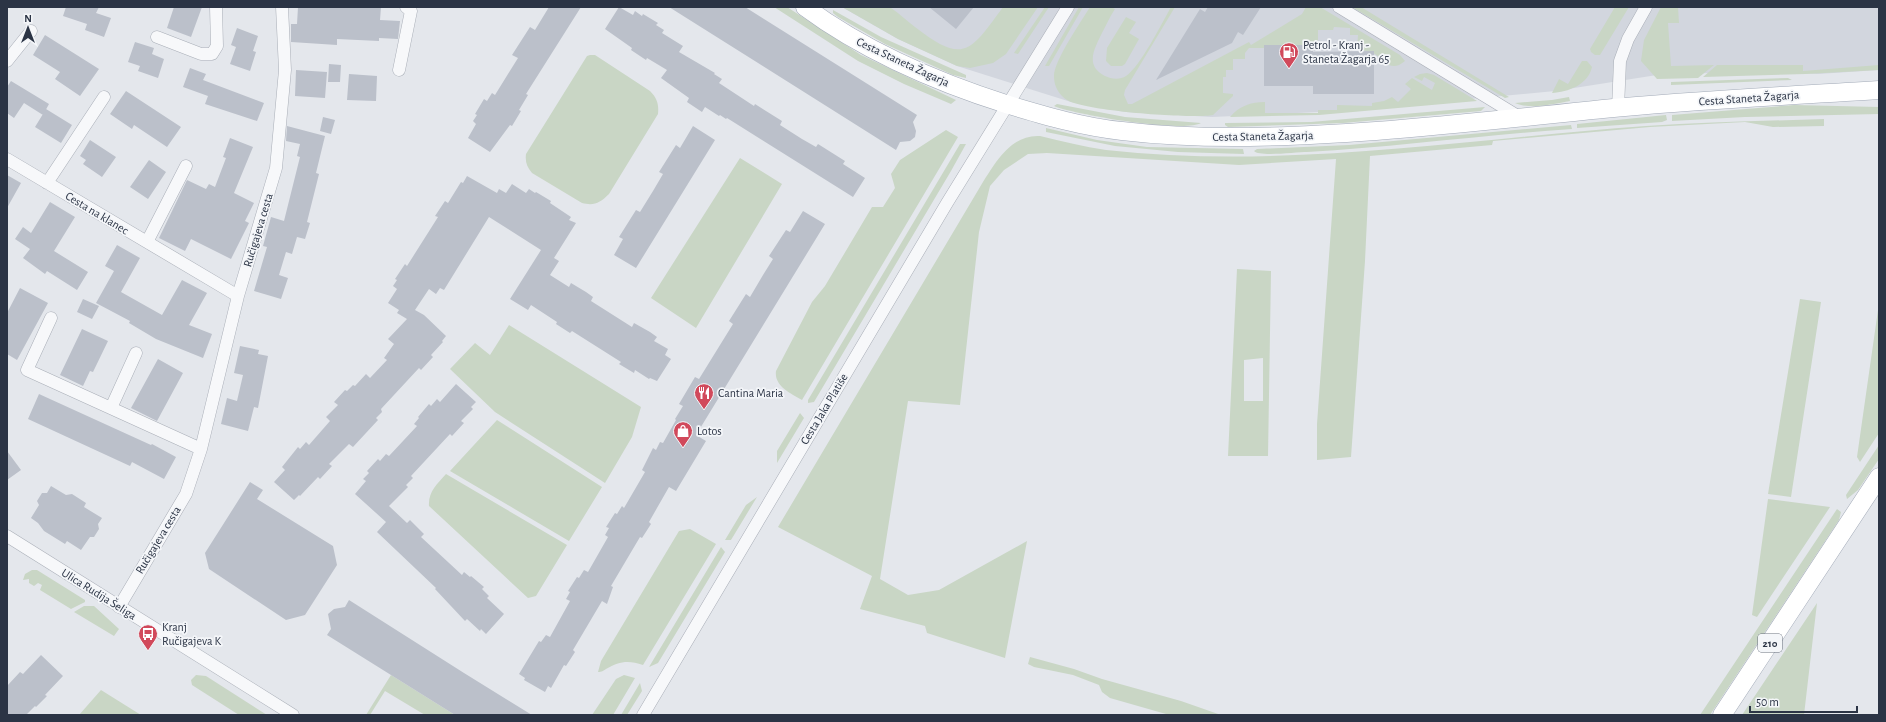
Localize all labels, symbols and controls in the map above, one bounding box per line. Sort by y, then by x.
north arrow [8,8,48,48]
text: N [24,13,32,24]
street label: Cesta Staneta Žagarja [854,34,952,90]
place label: Petrol - Kranj - Staneta Žagarja 65 [1303,39,1389,66]
fuel station icon: Petrol - Kranj - Staneta Žagarja 65 [1278,41,1300,69]
street label: Cesta Staneta Žagarja [1698,87,1800,109]
street label: Cesta Staneta Žagarja [1212,128,1314,144]
street label: Cesta na klanec [63,190,131,237]
street label: Ručigajeva cesta [241,191,276,269]
street label: Cesta Jaka Platiše [798,371,850,447]
restaurant icon: Cantina Maria [693,382,715,410]
place label: Cantina Maria [718,387,784,399]
shop icon: Lotos [672,420,694,448]
place label: Lotos [697,425,722,437]
street label: Ručigajeva cesta [133,504,184,576]
street label: Ulica Rudija Šeliga [59,565,139,623]
place label: Kranj Ručigajeva K [162,621,221,648]
bus stop icon: Kranj Ručigajeva K [137,623,159,651]
road number: 210 [1758,634,1782,652]
scale bar [1750,688,1857,714]
text: 50 m [1756,696,1779,708]

